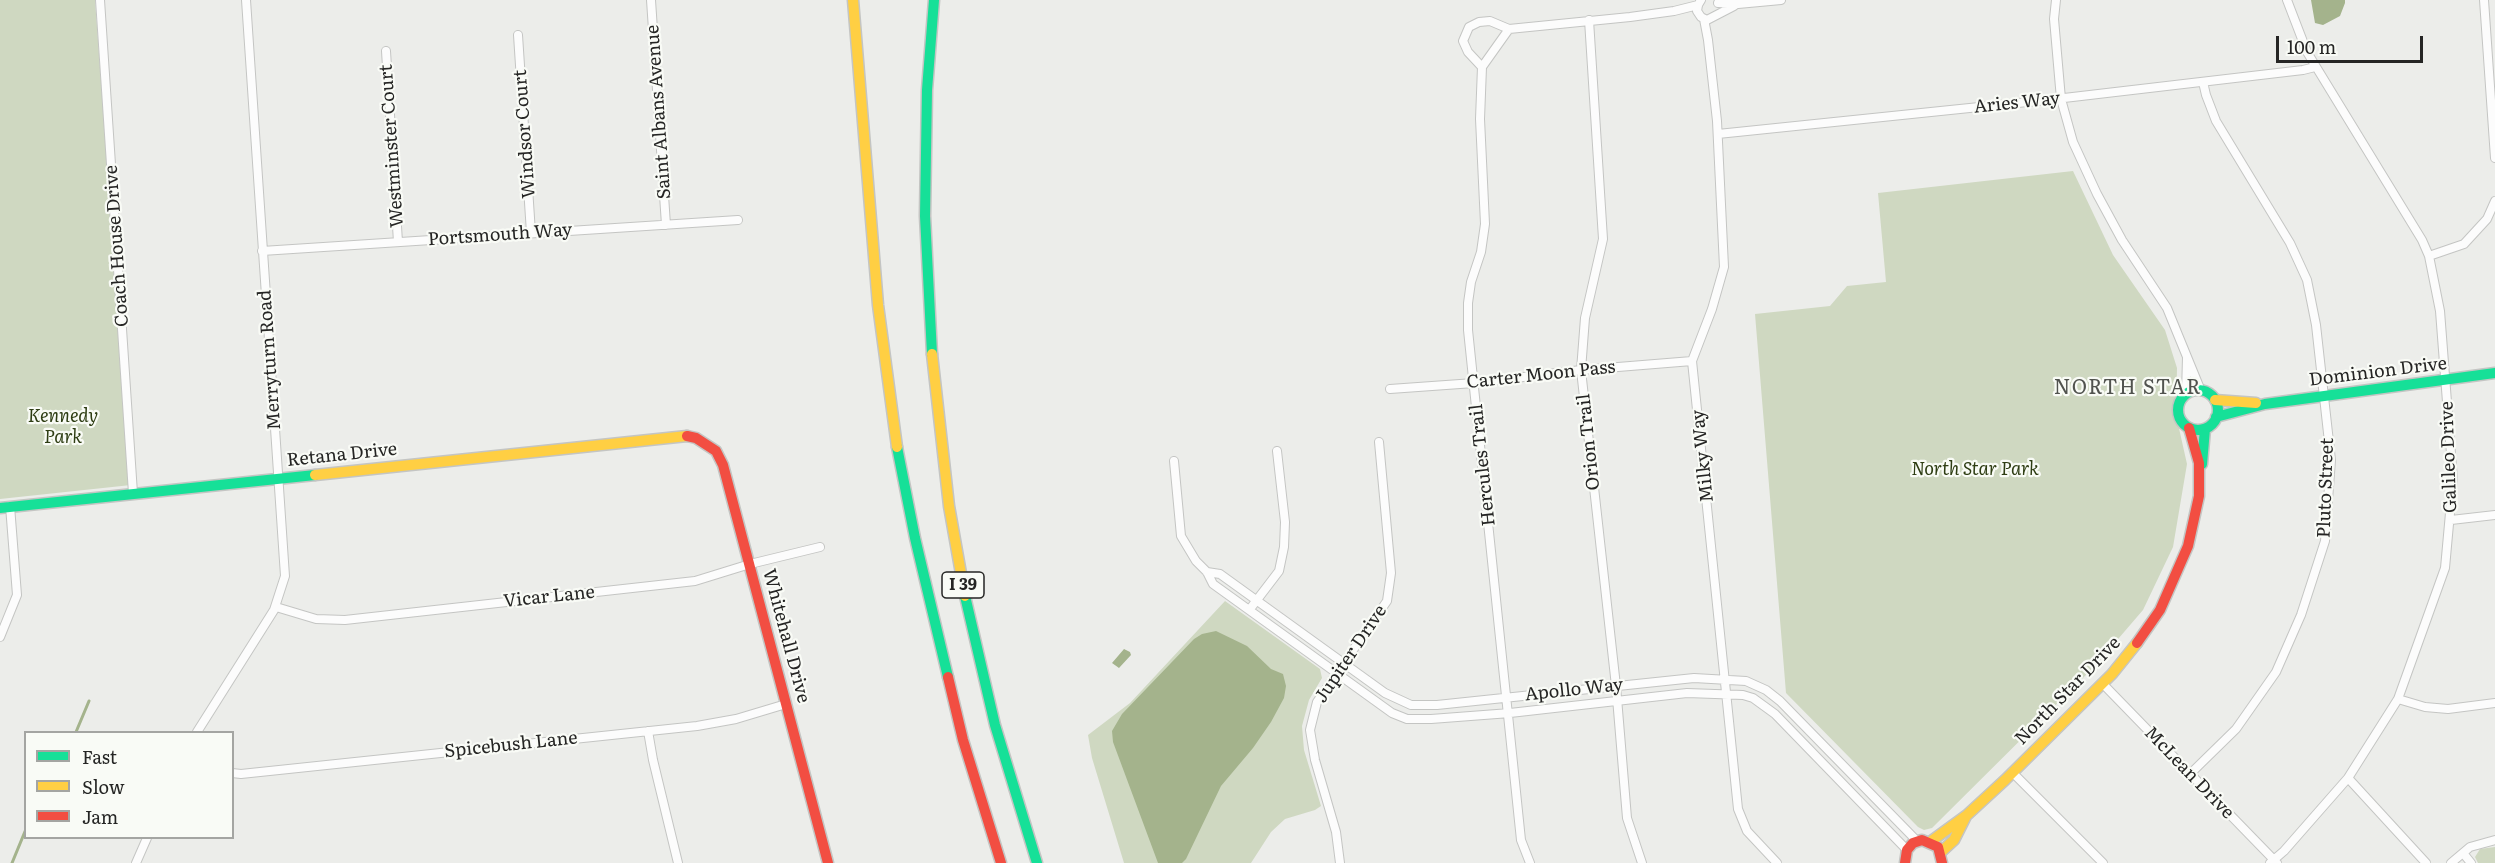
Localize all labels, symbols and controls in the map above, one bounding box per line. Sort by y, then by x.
street label: Saint Albans Avenue [642,24,676,200]
scale bar [2279,24,2426,62]
text: 100 m [2287,33,2336,60]
street label: Westminster Court [376,64,408,228]
street label: Windsor Court [510,69,540,199]
street label: Aries Way [1973,88,2061,118]
street label: Coach House Drive [101,164,133,328]
street label: Portsmouth Way [427,219,573,251]
street label: Merryturn Road [254,289,286,431]
street label: Dominion Drive [2308,353,2448,391]
street label: Carter Moon Pass [1465,356,1617,394]
district label: NORTH STAR [2054,376,2202,400]
street label: Orion Trail [1573,393,1605,491]
street label: Galileo Drive [2436,401,2462,513]
street label: Hercules Trail [1466,403,1500,527]
park label: Kennedy Park [28,406,98,448]
street label: Milky Way [1687,409,1719,503]
street label: Pluto Street [2313,437,2339,539]
street label: Retana Drive [286,438,398,472]
park label: North Star Park [1911,459,2039,481]
street label: Whitehall Drive [758,567,814,705]
road number: I 39 [942,572,984,598]
street label: Vicar Lane [502,581,596,613]
street label: Jupiter Drive [1310,601,1392,707]
street label: North Star Drive [2011,632,2125,750]
street label: Apollo Way [1524,674,1624,706]
street label: McLean Drive [2140,722,2238,824]
street label: Spicebush Lane [443,727,579,763]
legend [24,731,234,839]
text: Fast [82,743,117,770]
text: Slow [82,773,124,800]
text: Jam [82,803,118,830]

